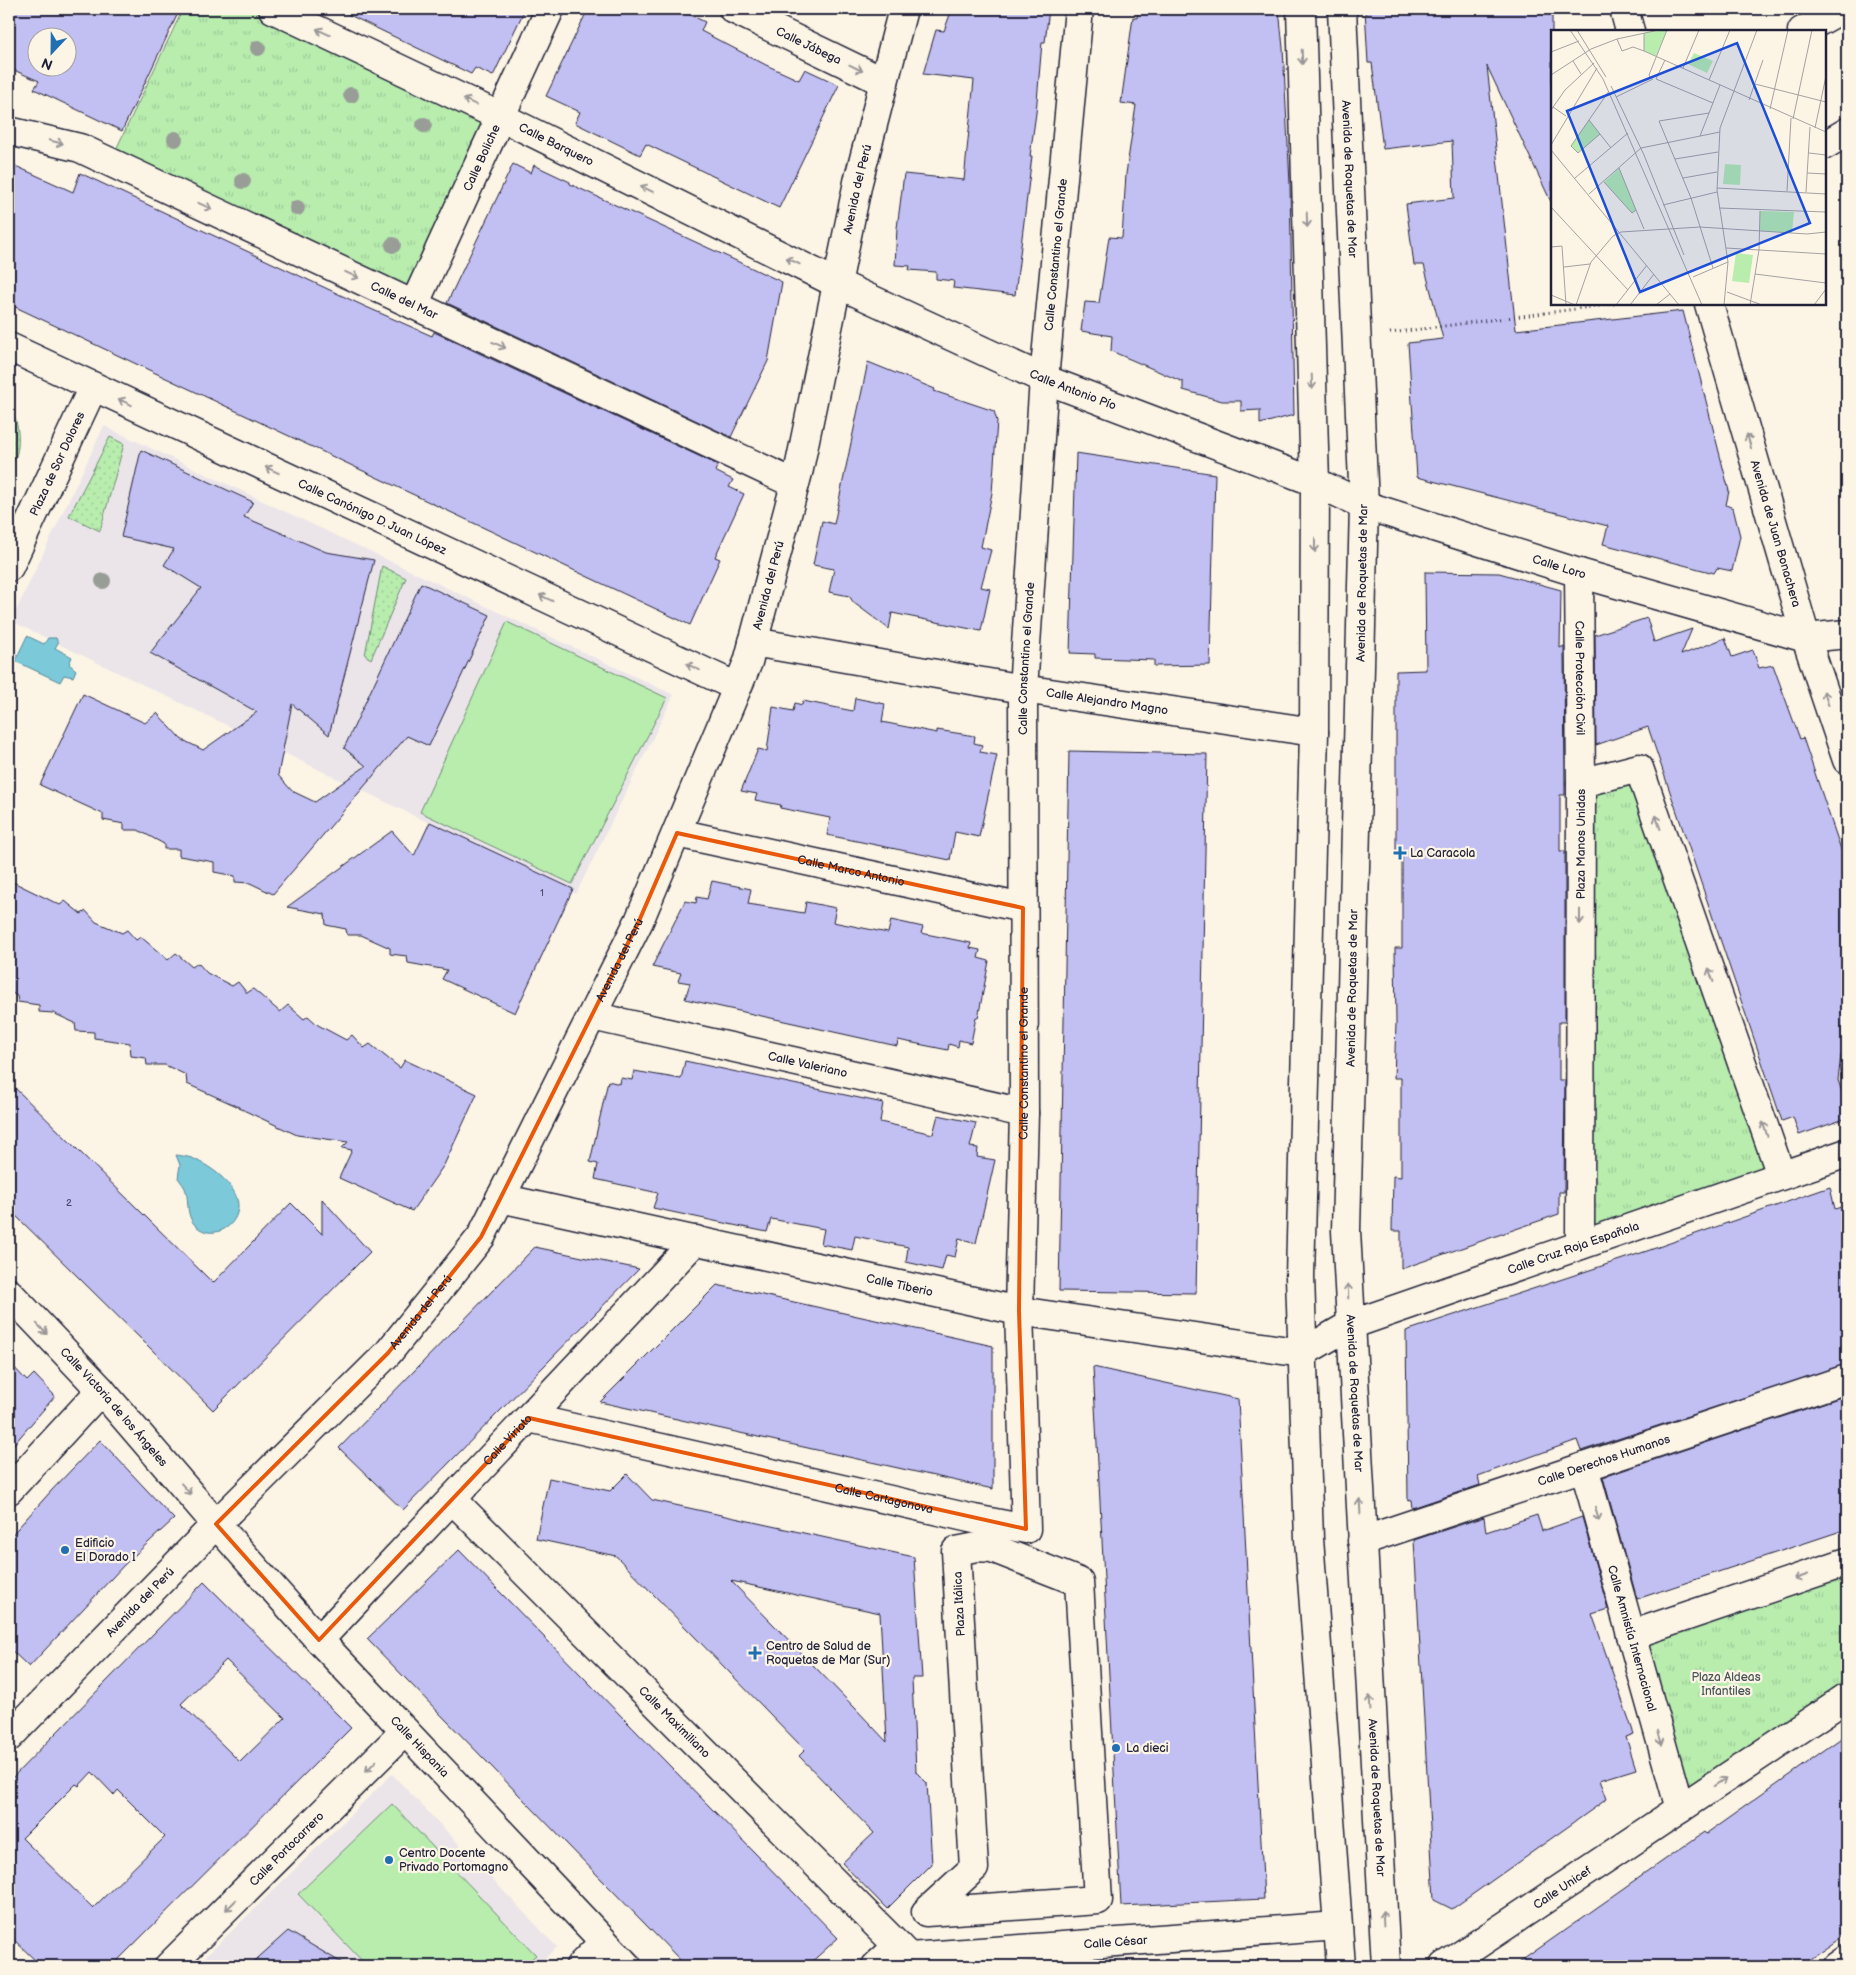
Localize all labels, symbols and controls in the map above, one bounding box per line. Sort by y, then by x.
street label: Calle Jábega [773,24,844,68]
one-way arrow [316,27,331,37]
north arrow [28,28,78,78]
inset map [1551,30,1826,305]
one-way arrow [1298,49,1307,65]
text: N [39,54,55,73]
one-way arrow [848,64,863,73]
one-way arrow [463,97,478,106]
street label: Avenida de Roquetas de Mar [1338,100,1360,259]
street label: Calle Barquero [516,120,596,170]
street label: Calle Boliche [460,122,504,194]
one-way arrow [48,138,64,147]
street label: Avenida del Perú [840,143,875,235]
street label: Calle Constantino el Grande [1042,178,1071,332]
one-way arrow [640,184,655,193]
one-way arrow [197,202,212,212]
one-way arrow [1303,212,1312,228]
one-way arrow [786,256,801,265]
one-way arrow [344,271,359,281]
street label: Calle del Mar [368,279,440,323]
one-way arrow [491,340,506,350]
street label: Calle Antonio Pío [1027,366,1118,414]
one-way arrow [1308,374,1317,390]
one-way arrow [117,396,132,406]
street label: Plaza de Sor Dolores [27,409,88,518]
one-way arrow [1744,434,1754,450]
street label: Avenida de Juan Bonachera [1747,458,1804,609]
one-way arrow [265,465,280,475]
street label: Calle Canónigo D. Juan López [295,476,449,558]
street label: Avenida de Roquetas de Mar [1354,503,1371,662]
one-way arrow [1310,536,1320,553]
street label: Avenida del Perú [750,539,788,631]
street label: Calle Loro [1530,552,1588,583]
street label: Calle Constantino el Grande [1016,582,1038,735]
one-way arrow [539,593,554,602]
street label: Calle Protección Civil [1571,621,1588,735]
one-way arrow [686,661,701,671]
street label: Calle Alejandro Magno [1045,685,1169,718]
one-way arrow [1821,690,1830,706]
street label: Plaza Manos Unidas [1574,789,1589,899]
one-way arrow [1653,814,1662,830]
place label: La Caracola [1410,846,1476,861]
marker: La Caracola [1394,847,1406,859]
street label: Calle Marco Antonio [796,852,906,890]
house number: 1 [540,887,544,899]
street label: Avenida de Roquetas de Mar [1344,908,1361,1067]
one-way arrow [1576,908,1585,924]
street label: Avenida del Perú [593,916,647,1004]
one-way arrow [1706,967,1716,983]
street label: Calle Constantino el Grande [1016,987,1032,1140]
street label: Calle Valeriano [766,1049,849,1081]
one-way arrow [1760,1121,1769,1137]
house number: 2 [66,1197,72,1209]
street label: Calle Cruz Roja Española [1506,1218,1641,1278]
street label: Calle Tiberio [865,1271,935,1300]
street label: Avenida del Perú [387,1272,456,1353]
one-way arrow [1344,1283,1353,1299]
street label: Avenida de Roquetas de Mar [1343,1314,1366,1473]
one-way arrow [36,1322,48,1335]
street label: Calle Victoria de los Ángeles [57,1345,171,1470]
street label: Calle Viriato [480,1411,536,1469]
street label: Calle Derechos Humanos [1536,1432,1672,1490]
street label: Calle Cartagonova [833,1481,935,1518]
one-way arrow [180,1482,191,1495]
one-way arrow [1355,1498,1364,1514]
one-way arrow [1593,1506,1602,1522]
place label: Edificio El Dorado I [75,1536,136,1565]
marker: Edificio El Dorado I [59,1544,71,1556]
street label: Calle Amnistía Internacional [1604,1564,1659,1714]
street label: Avenida del Perú [103,1565,178,1641]
street label: Plaza Itálica [950,1571,969,1637]
one-way arrow [1794,1573,1809,1582]
place label: Centro de Salud de Roquetas de Mar (Sur) [766,1639,890,1668]
marker: Centro de Salud de Roquetas de Mar (Sur) [748,1646,762,1660]
park label: Plaza Aldeas Infantiles [1691,1670,1761,1699]
street label: Calle Maximiliano [635,1683,713,1761]
one-way arrow [1366,1695,1375,1711]
street label: Calle Hispania [387,1713,452,1781]
street label: Avenida de Roquetas de Mar [1365,1718,1388,1877]
one-way arrow [1655,1730,1665,1746]
place label: La dieci [1126,1741,1169,1756]
marker: La dieci [1110,1742,1122,1754]
one-way arrow [365,1759,377,1771]
one-way arrow [1713,1777,1727,1787]
street label: Calle Portocarrero [247,1809,328,1890]
place label: Centro Docente Privado Portomagno [399,1846,509,1875]
marker: Centro Docente Privado Portomagno [383,1854,395,1866]
street label: Calle Unicef [1531,1863,1595,1913]
one-way arrow [225,1899,237,1911]
one-way arrow [1379,1910,1388,1926]
street label: Calle César [1083,1933,1149,1952]

